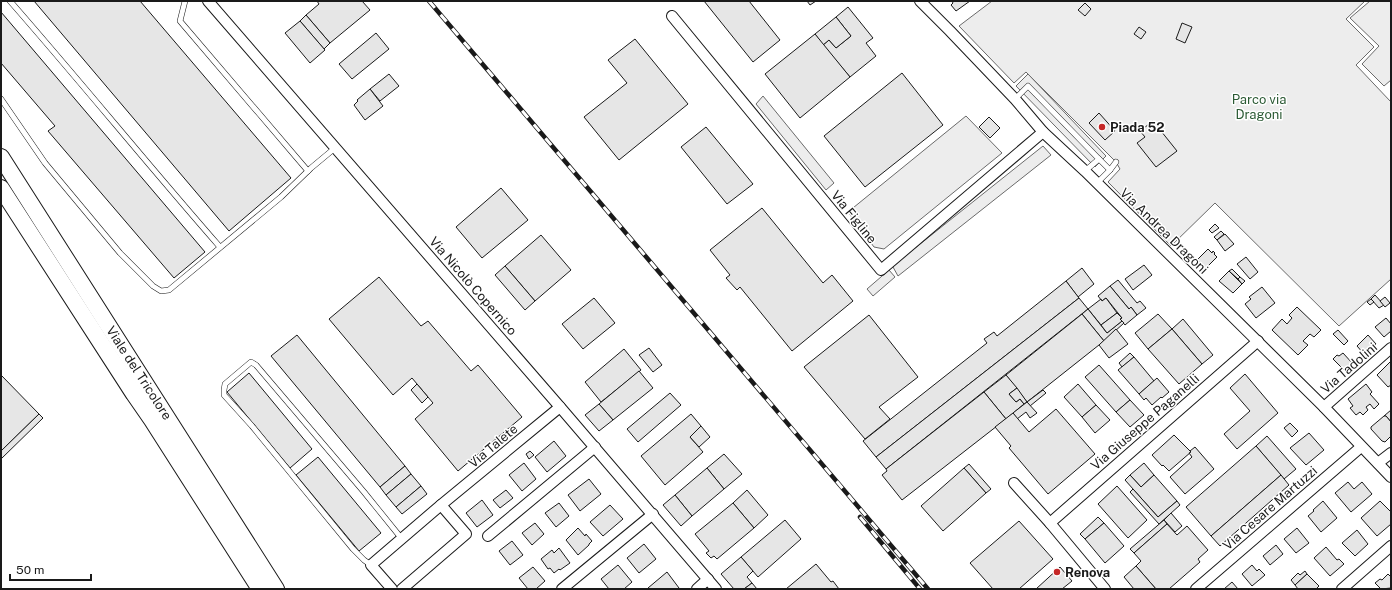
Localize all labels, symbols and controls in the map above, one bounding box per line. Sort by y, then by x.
park label: Parco via Dragoni [1232,92,1286,122]
place label: Piada 52 [1110,120,1165,135]
marker: Piada 52 [1097,122,1107,132]
street label: Via Andrea Dragoni [1117,185,1211,277]
street label: Via Figline [828,188,880,246]
street label: Via Nicolò Copernico [426,234,520,338]
street label: Viale del Tricolore [103,323,175,423]
street label: Via Tadolini [1318,340,1380,396]
street label: Via Giuseppe Paganelli [1088,371,1202,473]
street label: Via Talete [465,421,521,471]
street label: Via Cesare Martuzzi [1220,463,1320,553]
scale bar [10,556,91,582]
text: 50 m [16,563,44,577]
place label: Renova [1065,565,1110,580]
marker: Renova [1052,567,1062,577]

